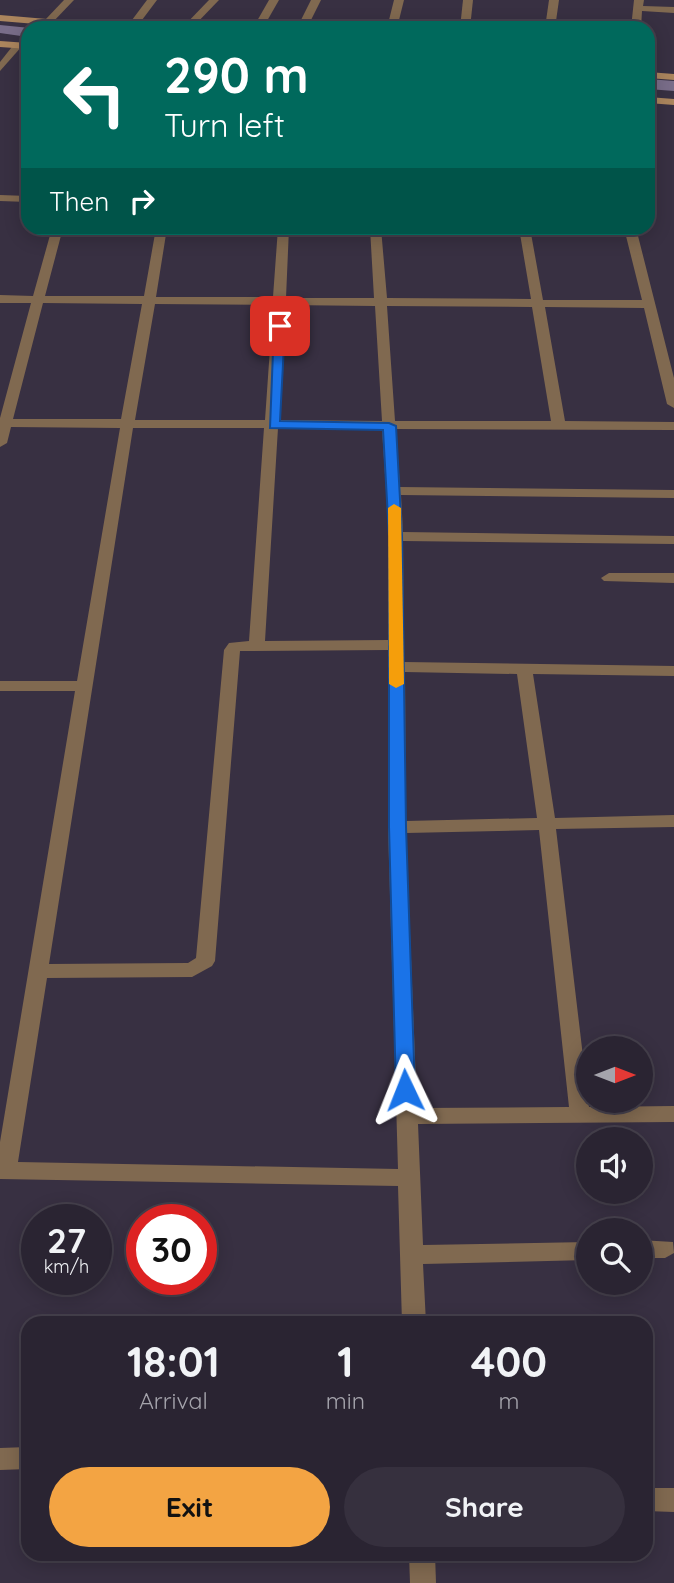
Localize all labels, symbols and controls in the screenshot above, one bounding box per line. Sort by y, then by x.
text: 290 m [164,44,309,105]
icon: left [49,49,140,140]
text: Turn left [164,105,285,145]
icon: right [123,182,161,220]
text: Then [49,185,109,218]
pin [250,296,310,356]
icon: arrive [261,307,299,345]
north arrow [576,1036,653,1113]
map controls [576,1036,653,1295]
position arrow [368,1053,442,1127]
button: sound [576,1127,653,1204]
speed limit sign: 30 [126,1204,217,1295]
text: 27 [47,1218,86,1262]
button: search [576,1218,653,1295]
text: km/h [44,1255,89,1278]
text: 18:01 [127,1335,220,1388]
text: 1 [337,1335,354,1388]
text: 400 [471,1335,547,1388]
text: Arrival [139,1386,208,1415]
text: min [326,1386,365,1415]
text: m [498,1386,519,1415]
button: Exit [49,1467,330,1547]
button: Share [344,1467,625,1547]

